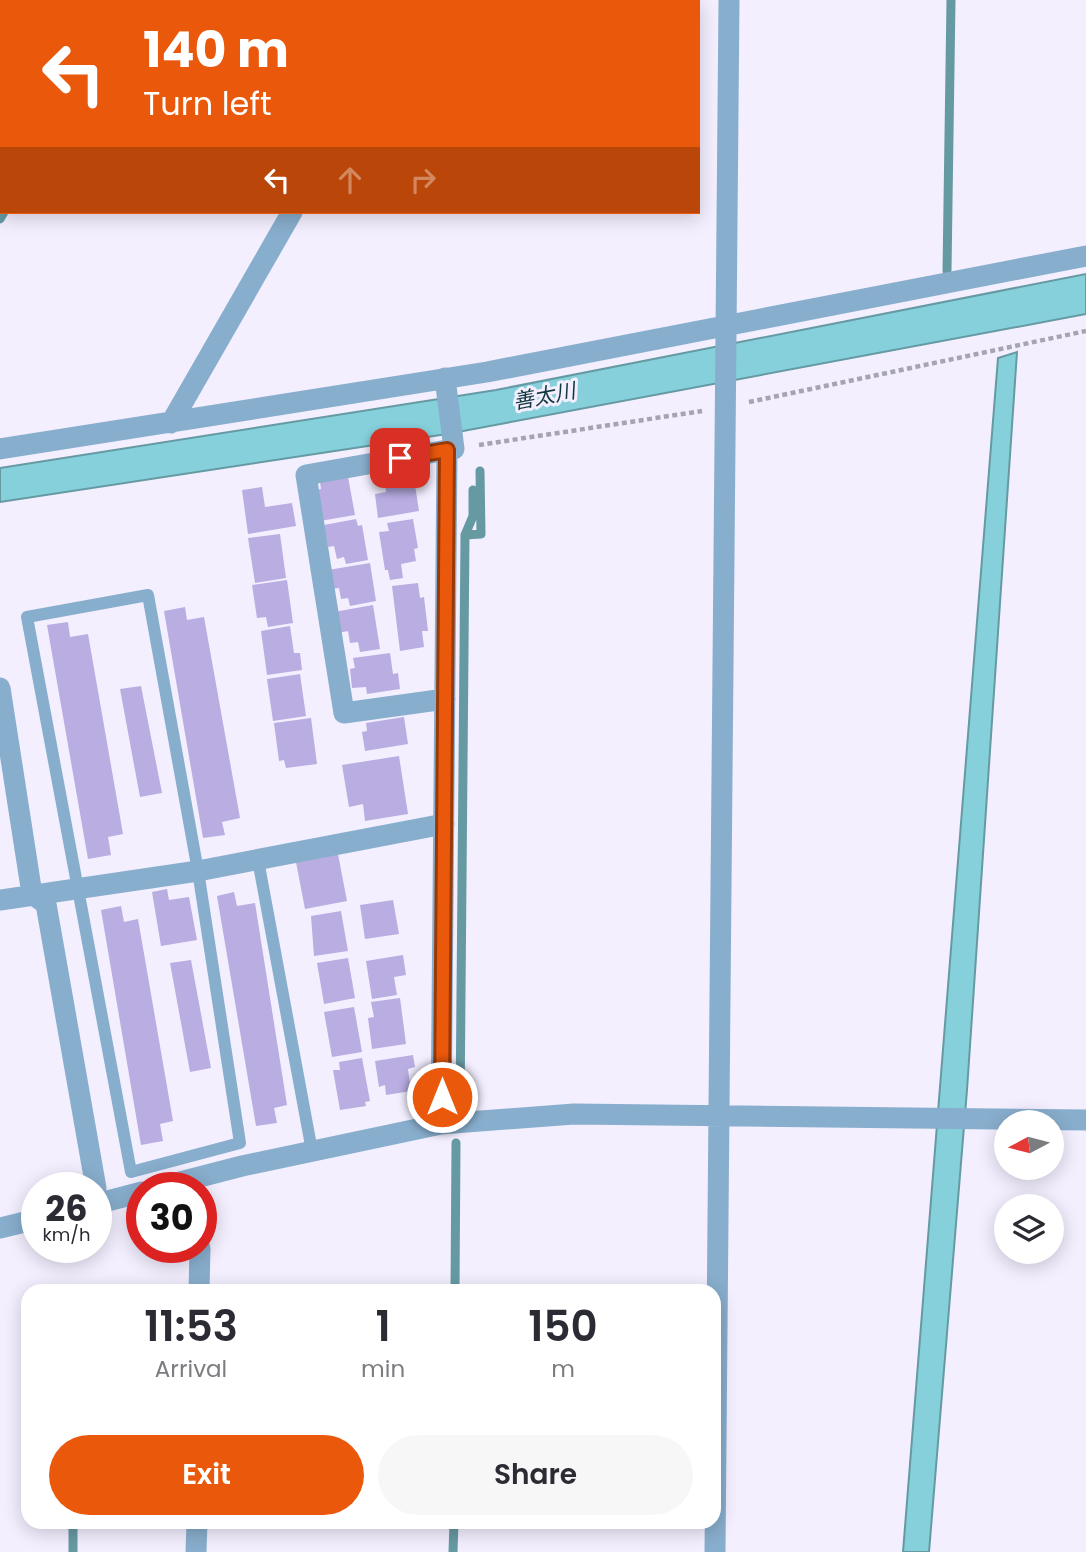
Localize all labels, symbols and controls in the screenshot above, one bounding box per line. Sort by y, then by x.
text: 140 m [143,16,289,84]
icon: left [28,28,119,119]
text: Turn left [143,81,272,126]
icon: left [258,161,296,199]
icon: ahead [331,161,369,199]
icon: right [404,161,442,199]
water label: 善太川 [510,375,580,416]
pin [370,428,430,488]
icon: arrive [381,439,419,477]
position arrow [405,1060,479,1134]
north arrow [994,1110,1064,1180]
map controls [994,1110,1064,1264]
speed limit sign: 30 [126,1172,217,1263]
text: 26 [45,1184,88,1233]
button: layers [994,1194,1064,1264]
text: km/h [43,1222,90,1247]
text: 11:53 [144,1297,238,1356]
text: 1 [376,1297,391,1356]
text: 150 [528,1297,598,1356]
text: Arrival [155,1353,227,1385]
text: min [361,1353,405,1385]
text: m [551,1353,575,1385]
button: Exit [49,1435,364,1515]
button: Share [378,1435,693,1515]

